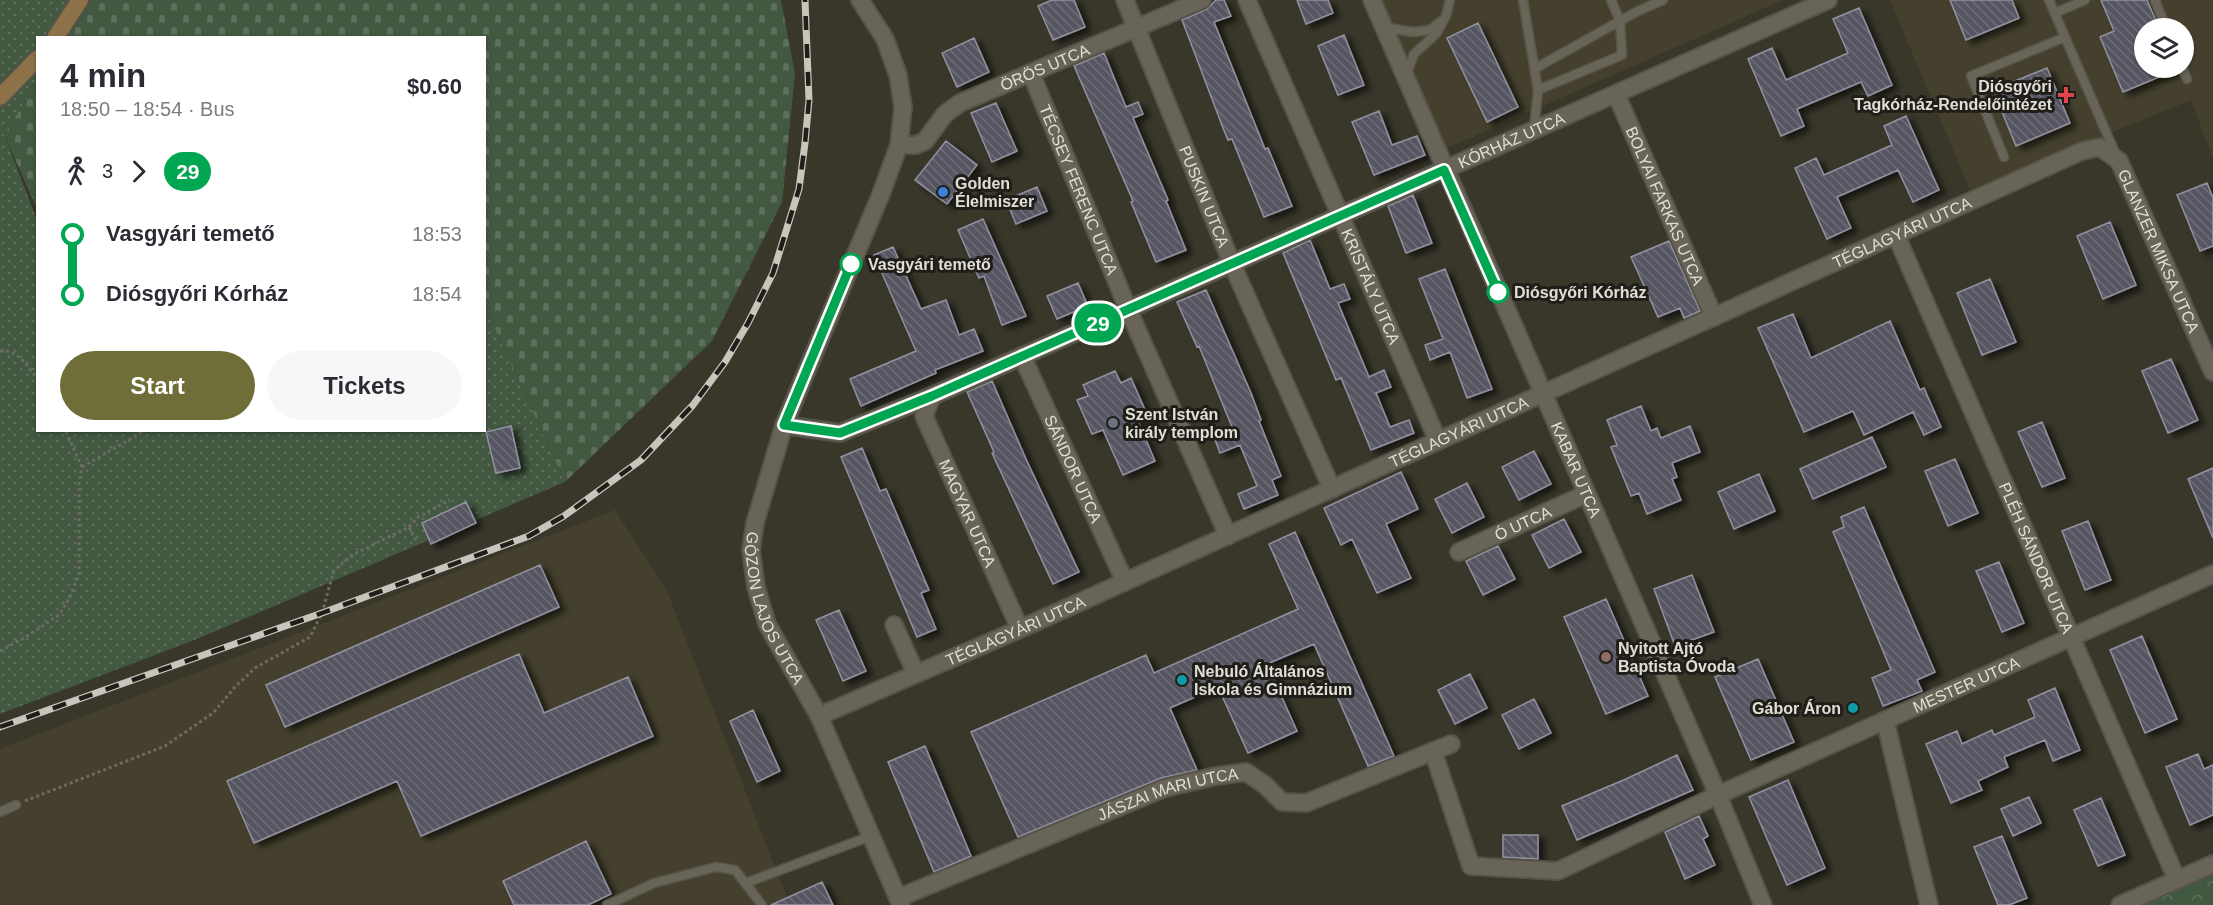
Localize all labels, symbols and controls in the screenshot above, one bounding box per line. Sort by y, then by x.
map controls [2134,18,2194,78]
button: layers [2134,18,2194,78]
street label: ÖRÖS UTCA [998,41,1092,94]
text: 4 min [60,57,146,94]
text: $0.60 [407,74,462,99]
place label: Diósgyőri Tagkórház-Rendelőintézet [1854,78,2053,113]
marker: Diósgyőri Tagkórház-Rendelőintézet [2057,86,2075,104]
text: 18:50 – 18:54 · Bus [60,98,235,120]
street label: TÉCSEY FERENC UTCA [1036,102,1121,277]
street label: KÓRHÁZ UTCA [1456,109,1568,171]
street label: BOLYAI FARKAS UTCA [1622,124,1707,288]
street label: PUSKIN UTCA [1176,144,1232,250]
icon: walk [60,155,93,188]
icon: forward [122,155,155,188]
text: 3 [102,160,113,182]
text: 29 [176,160,199,183]
street label: GLANZER MIKSA UTCA [2115,167,2202,336]
place label: Golden Élelmiszer [955,175,1034,210]
marker: Golden Élelmiszer [936,185,950,199]
street label: TÉGLAGYÁRI UTCA [1830,194,1974,271]
text: Vasgyári temető [106,221,275,246]
text: 18:53 [412,223,462,245]
street label: KRISTÁLY UTCA [1338,226,1403,347]
marker: Vasgyári temető [840,253,862,275]
place label: Vasgyári temető [868,256,991,273]
text: Diósgyőri Kórház [106,281,288,306]
marker: Diósgyőri Kórház [1487,281,1509,303]
text: 18:54 [412,283,462,305]
place label: Diósgyőri Kórház [1514,284,1646,301]
line badge: 29 [1071,304,1125,342]
text: 29 [1086,312,1110,335]
button: Start [60,351,255,420]
button: Tickets [267,351,462,420]
street label: TÉGLAGYÁRI UTCA [1387,393,1531,471]
place label: Szent István király templom [1125,406,1238,441]
street label: SÁNDOR UTCA [1041,413,1105,526]
marker: Szent István király templom [1106,416,1120,430]
street label: KABAR UTCA [1548,419,1604,520]
street label: MAGYAR UTCA [936,457,999,570]
street label: PLÉH SÁNDOR UTCA [1996,480,2077,636]
street label: Ó UTCA [1491,503,1554,544]
street label: GÓZON LAJOS UTCA [741,530,807,688]
street label: TÉGLAGYÁRI UTCA [943,593,1088,669]
place label: Nyitott Ajtó Baptista Óvoda [1618,640,1735,675]
marker: Nyitott Ajtó Baptista Óvoda [1599,650,1613,664]
street label: MESTER UTCA [1910,653,2022,716]
place label: Nebuló Általános Iskola és Gimnázium [1194,662,1352,698]
marker: Nebuló Általános Iskola és Gimnázium [1175,673,1189,687]
place label: Gábor Áron [1752,699,1841,717]
marker: Gábor Áron [1846,701,1860,715]
street label: JÁSZAI MARI UTCA [1095,765,1240,824]

